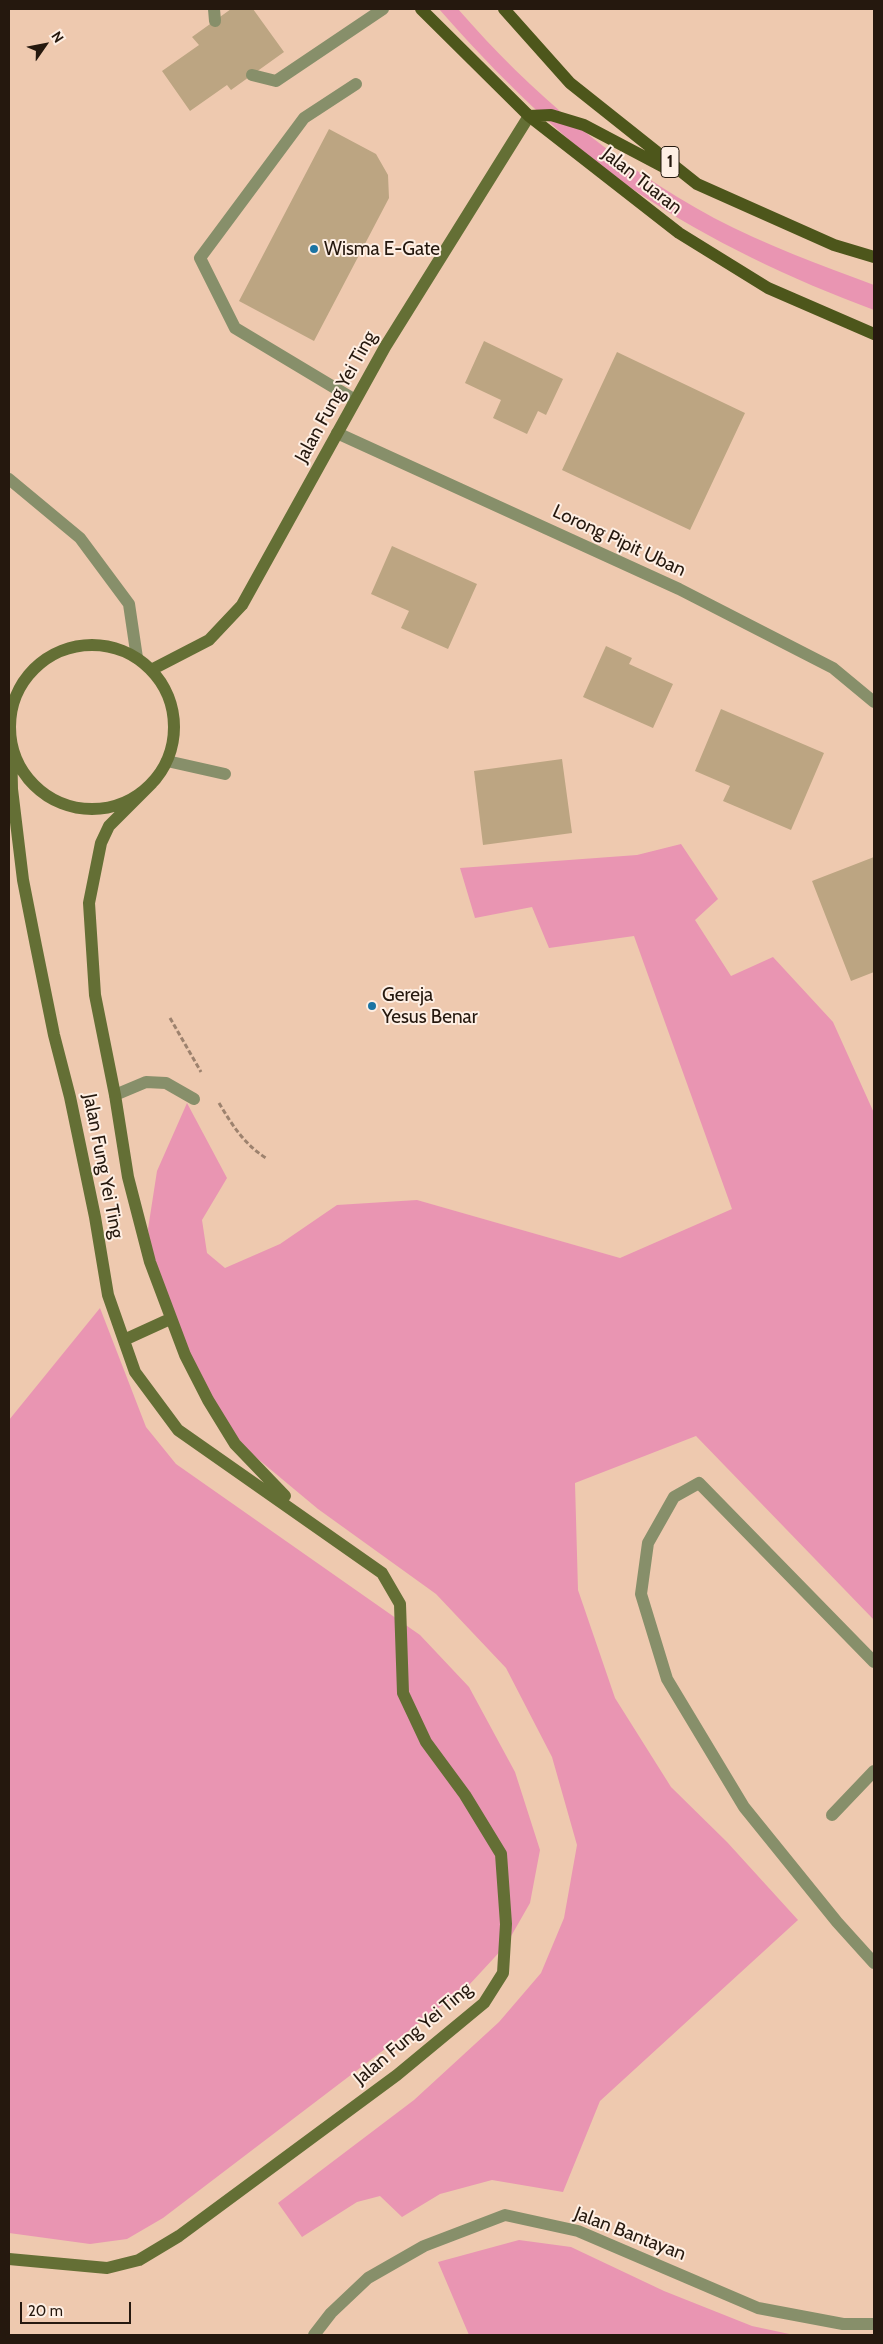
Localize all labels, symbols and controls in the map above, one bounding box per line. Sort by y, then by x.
north arrow [20,20,70,70]
text: N [47,28,68,46]
street label: Jalan Tuaran [597,143,687,219]
road number: 1 [661,146,679,178]
place label: Wisma E-Gate [324,238,440,260]
marker: Wisma E-Gate [308,243,320,255]
street label: Jalan Fung Yei Ting [290,327,382,467]
street label: Lorong Pipit Uban [549,500,689,582]
place label: Gereja Yesus Benar [382,984,478,1028]
marker: Gereja Yesus Benar [366,1000,378,1012]
street label: Jalan Fung Yei Ting [78,1092,128,1240]
street label: Jalan Fung Yei Ting [349,1978,477,2090]
street label: Jalan Bantayan [571,2202,689,2266]
scale bar [22,2292,134,2324]
text: 20 m [28,2302,63,2320]

